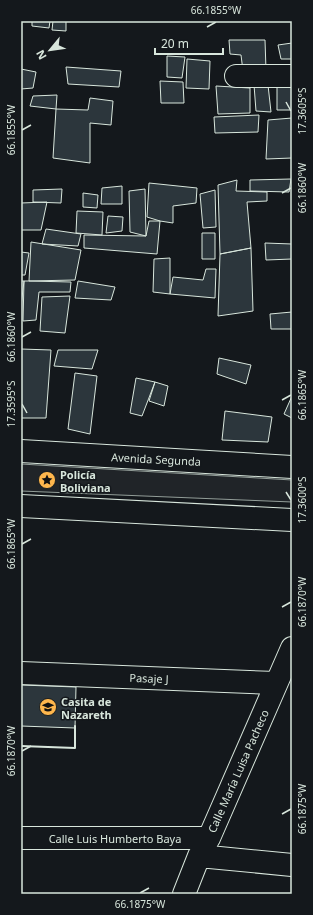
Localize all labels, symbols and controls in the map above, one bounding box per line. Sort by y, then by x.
text: 66.1855°W [191,3,242,17]
north arrow [30,30,70,70]
scale bar [155,30,223,56]
text: 20 m [161,35,189,52]
text: N [32,48,50,63]
text: 17.3605°S [295,87,309,134]
text: 66.1855°W [4,104,18,155]
text: 66.1860°W [295,162,309,213]
text: 66.1860°W [4,311,18,362]
text: 66.1865°W [295,369,309,420]
text: 17.3595°S [4,380,18,427]
street label: Avenida Segunda [111,449,201,469]
place label: Policía Boliviana [60,467,111,495]
place icon: Policía Boliviana [37,470,57,490]
text: 17.3600°S [295,476,309,523]
text: 66.1865°W [4,518,18,569]
text: 66.1870°W [295,576,309,627]
street label: Pasaje J [129,670,169,686]
place label: Casita de Nazareth [61,694,112,722]
school or university icon: Casita de Nazareth [38,697,58,717]
street label: Calle María Luisa Pacheco [204,707,272,835]
text: 66.1870°W [4,725,18,776]
text: 66.1875°W [295,783,309,834]
street label: Calle Luis Humberto Baya [49,831,181,846]
text: 66.1875°W [115,897,166,911]

